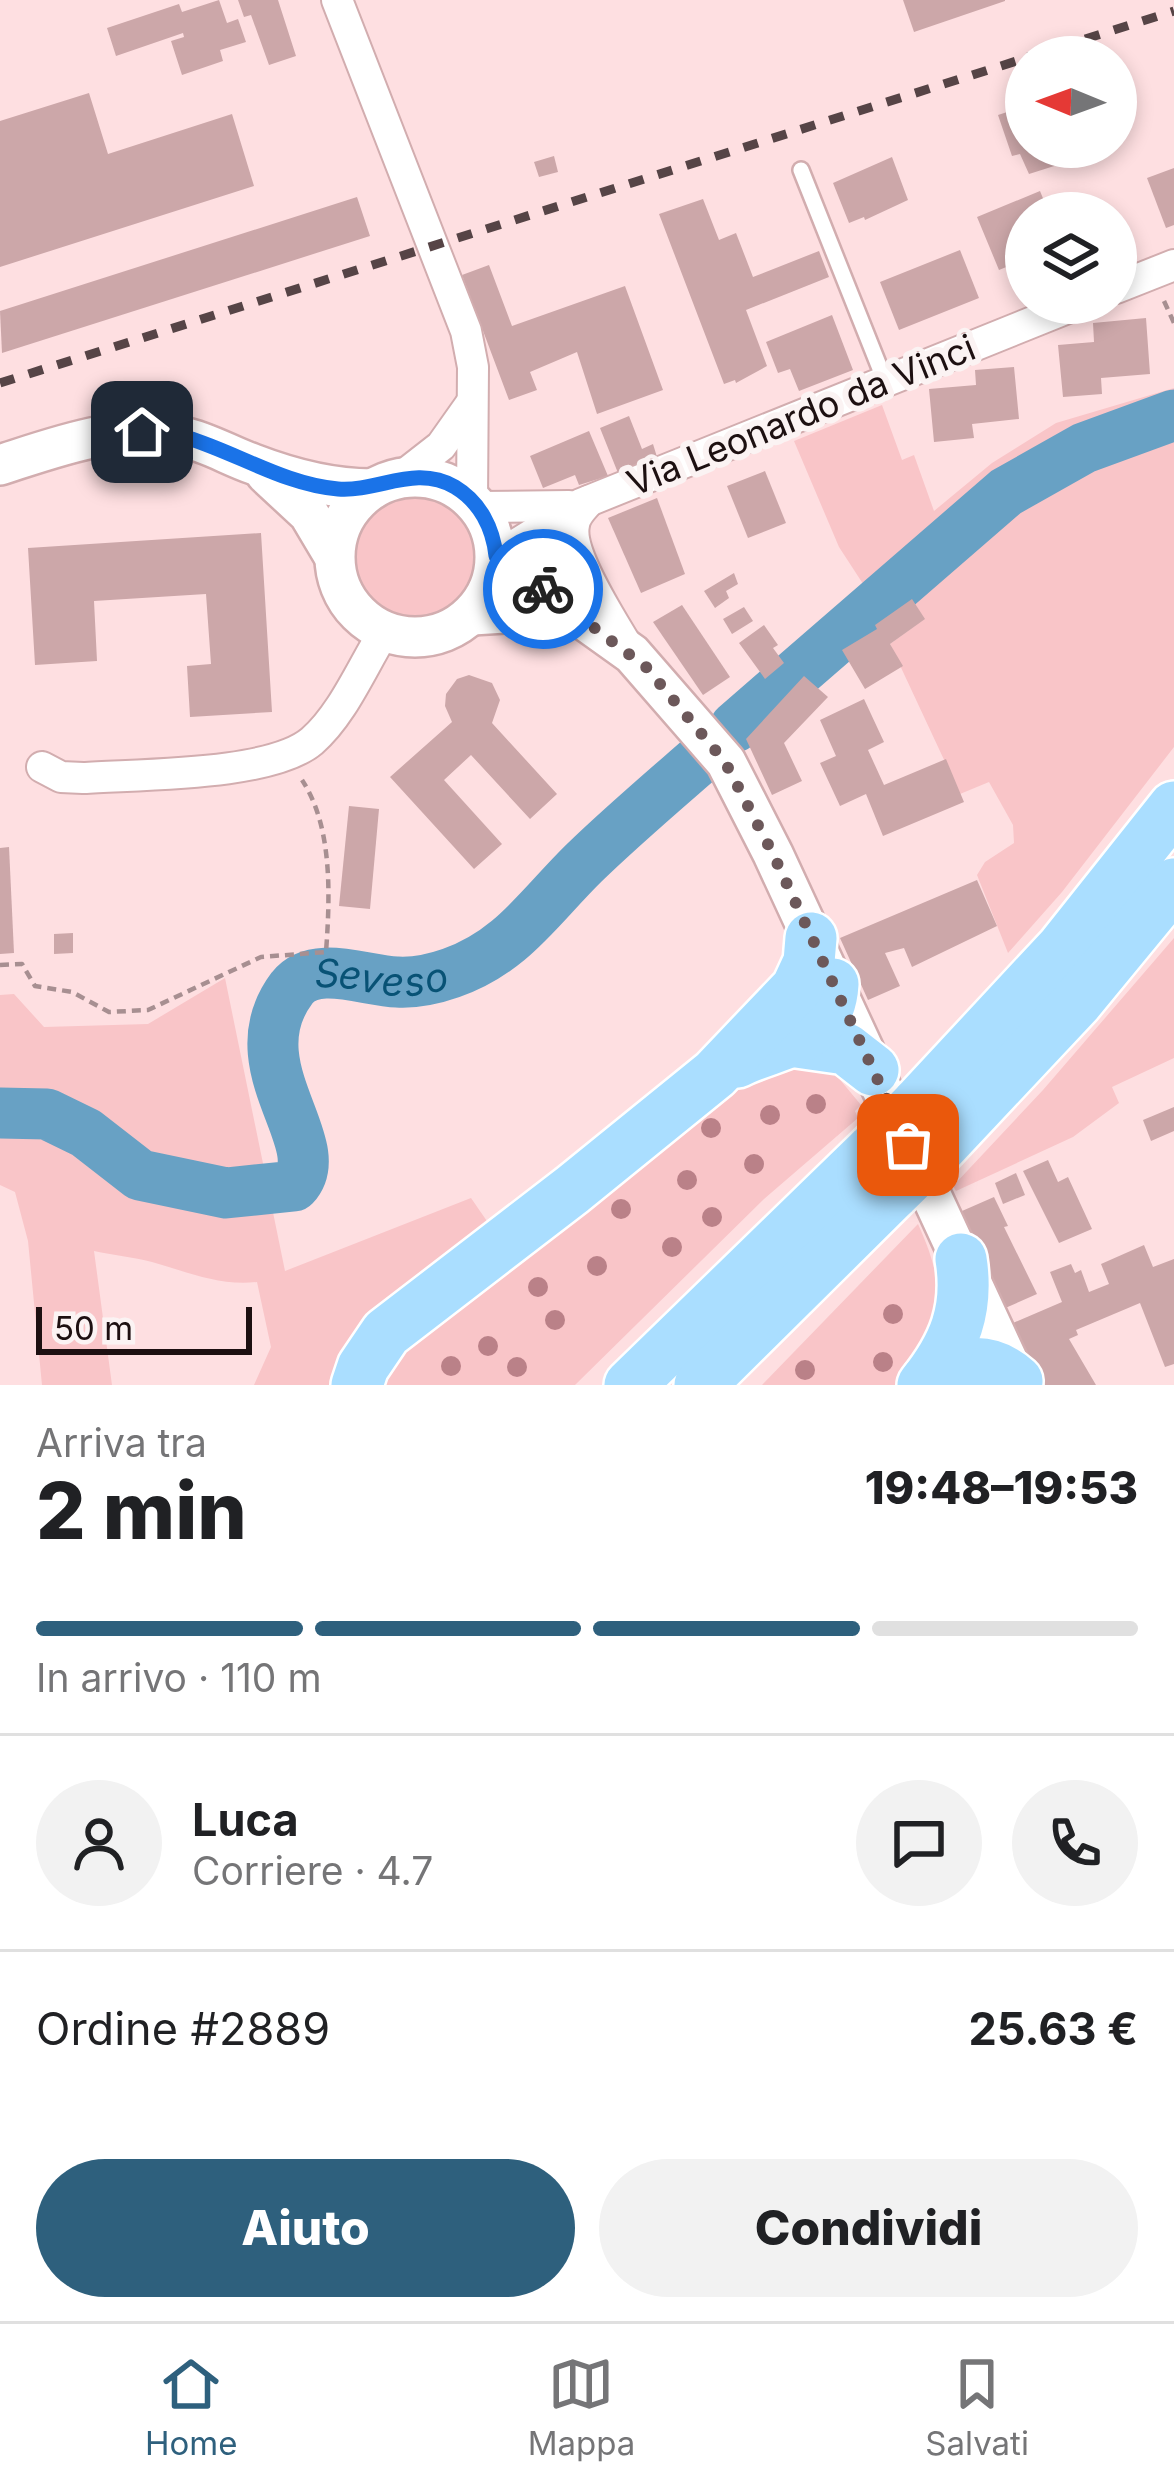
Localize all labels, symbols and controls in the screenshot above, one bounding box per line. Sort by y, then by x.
north arrow [1005,36,1137,168]
map controls [1005,36,1137,324]
button: layers [1005,192,1137,324]
street label: Via Leonardo da Vinci [621,325,981,505]
pin [91,381,193,483]
icon: home [109,399,175,465]
courier [483,529,603,649]
icon: bike [510,556,576,622]
water label: Seveso [314,949,453,1006]
pin [857,1094,959,1196]
icon: bag [875,1112,941,1178]
scale bar [36,1301,252,1354]
text: 50 m [54,1308,133,1348]
text: Arriva tra [36,1419,207,1466]
text: 19:48–19:53 [865,1460,1138,1515]
text: 2 min [36,1463,247,1558]
text: In arrivo · 110 m [36,1654,322,1701]
button: person [36,1780,162,1906]
button: chat [856,1780,982,1906]
button: phone [1012,1780,1138,1906]
text: Luca [192,1792,299,1847]
text: Corriere · 4.7 [192,1847,433,1894]
text: Ordine #2889 [36,2001,330,2056]
text: 25.63 € [968,2001,1138,2056]
button: Aiuto [36,2159,575,2297]
button: Condividi [599,2159,1138,2297]
tab: Home [145,2351,238,2463]
tab: Mappa [528,2351,635,2463]
tab: Salvati [925,2351,1029,2463]

